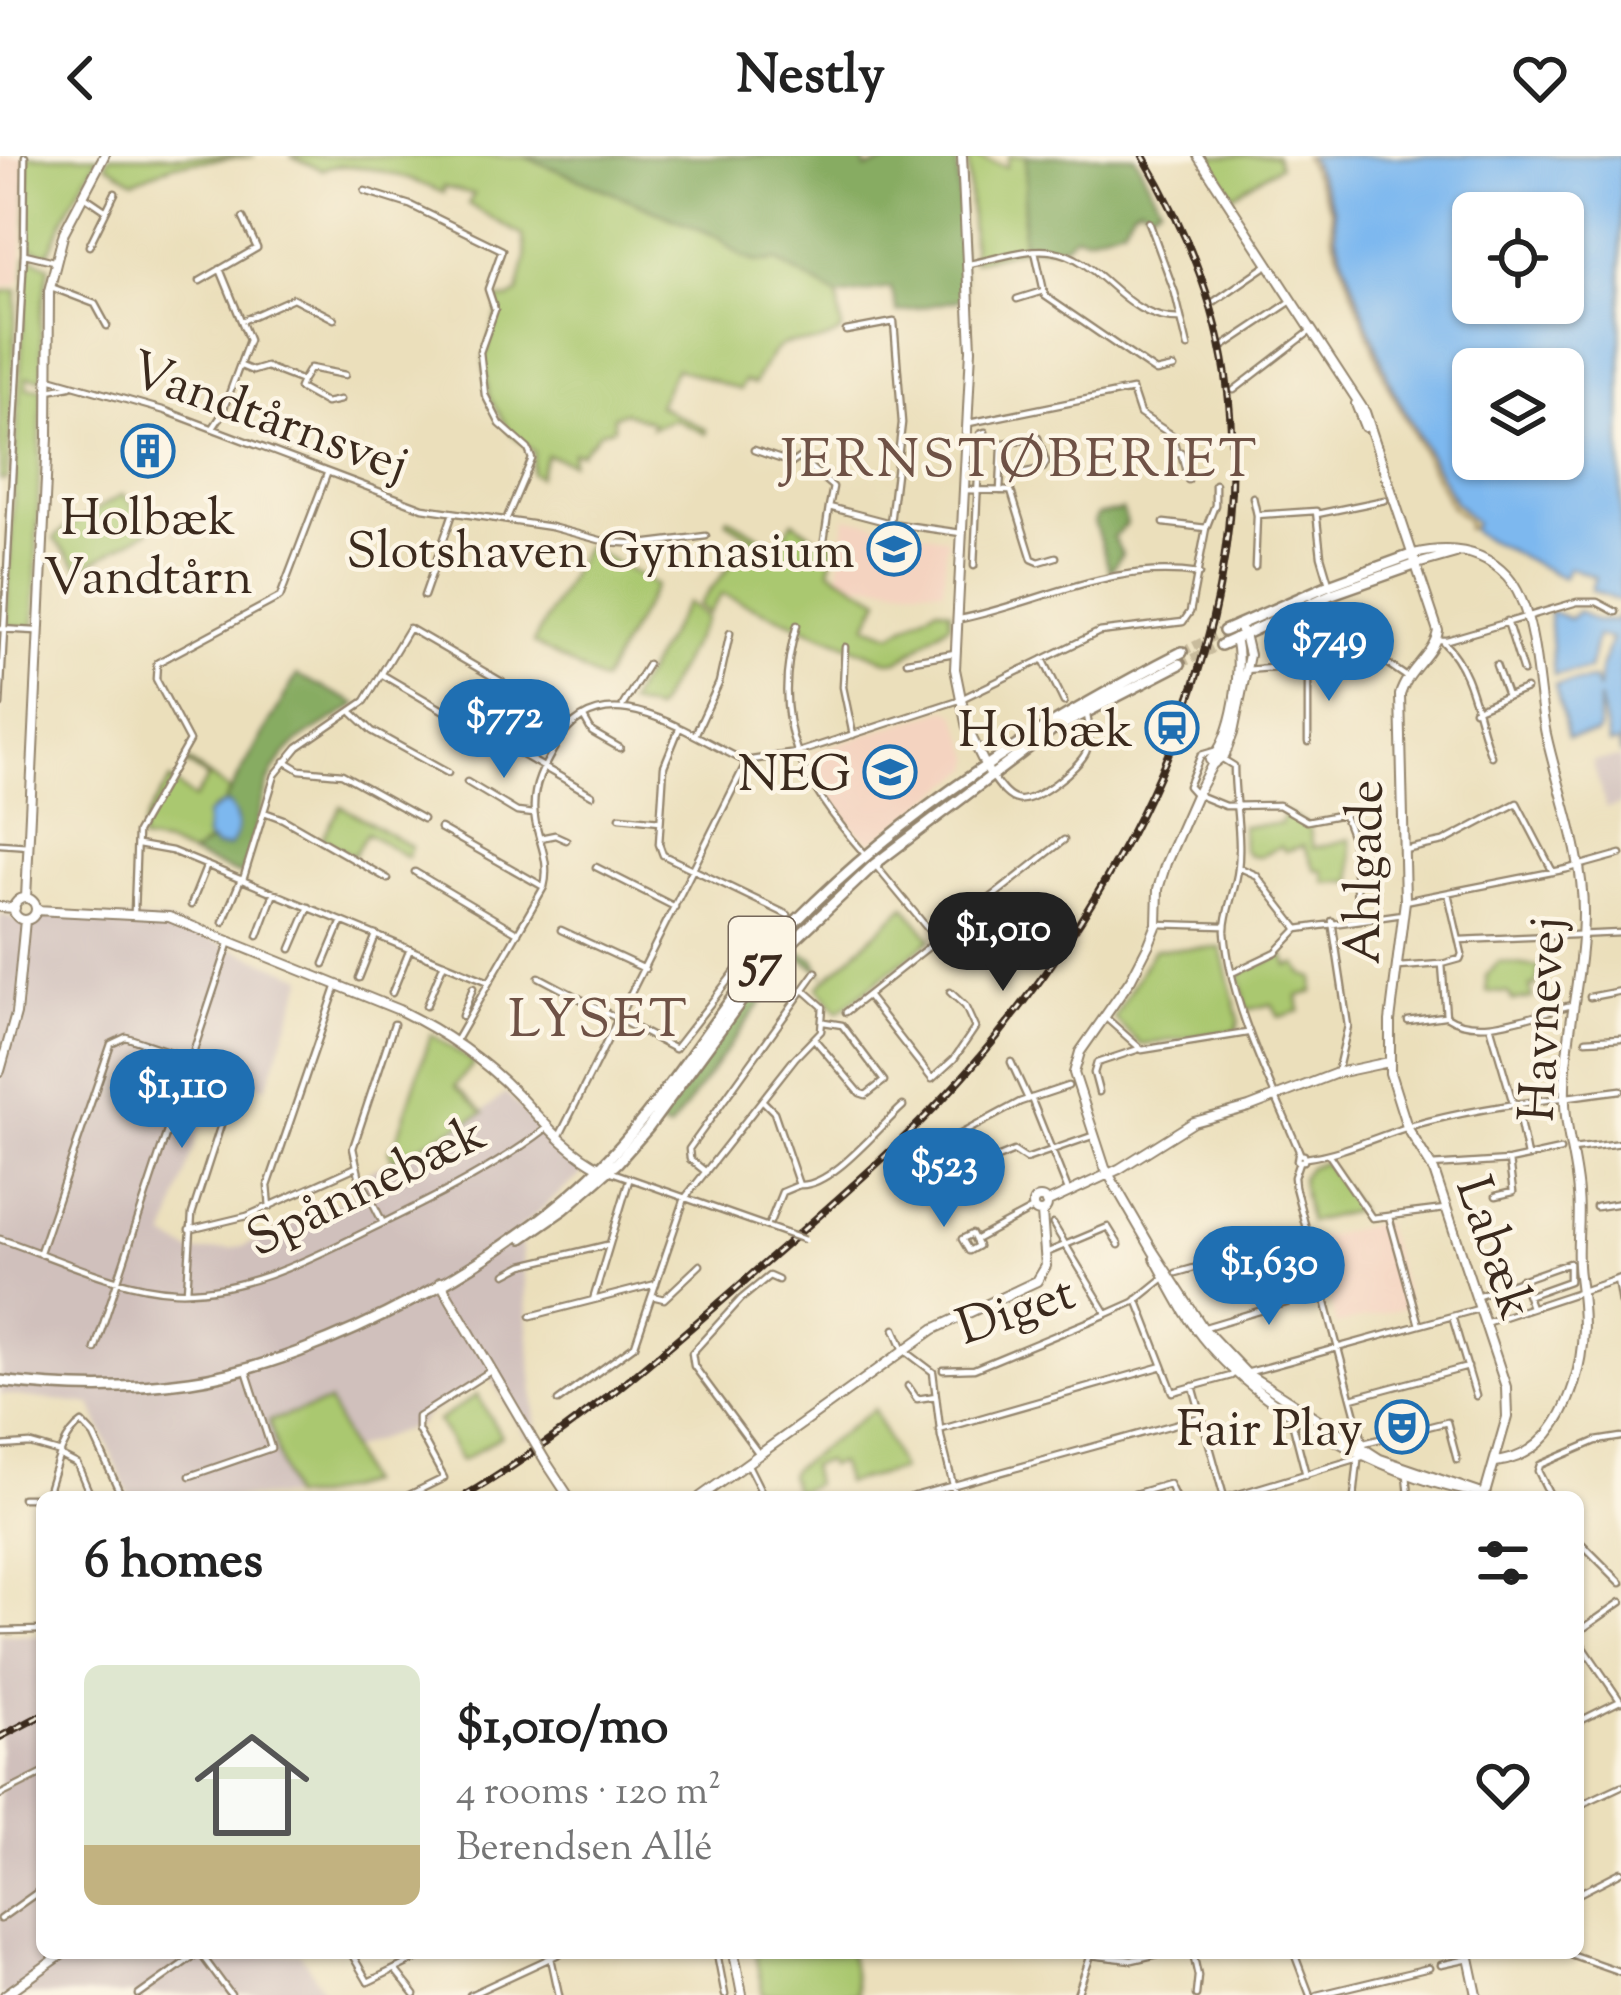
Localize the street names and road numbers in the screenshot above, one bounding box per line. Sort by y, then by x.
street label: Vandtårnsvej [118,336,418,504]
street label: Ahlgade [1329,779,1406,965]
street label: Havnevej [1504,915,1587,1124]
road number: 57 [729,917,795,1001]
street label: Spånnebæk [236,1100,499,1278]
street label: Labæk [1434,1168,1550,1330]
street label: Diget [948,1259,1086,1367]

